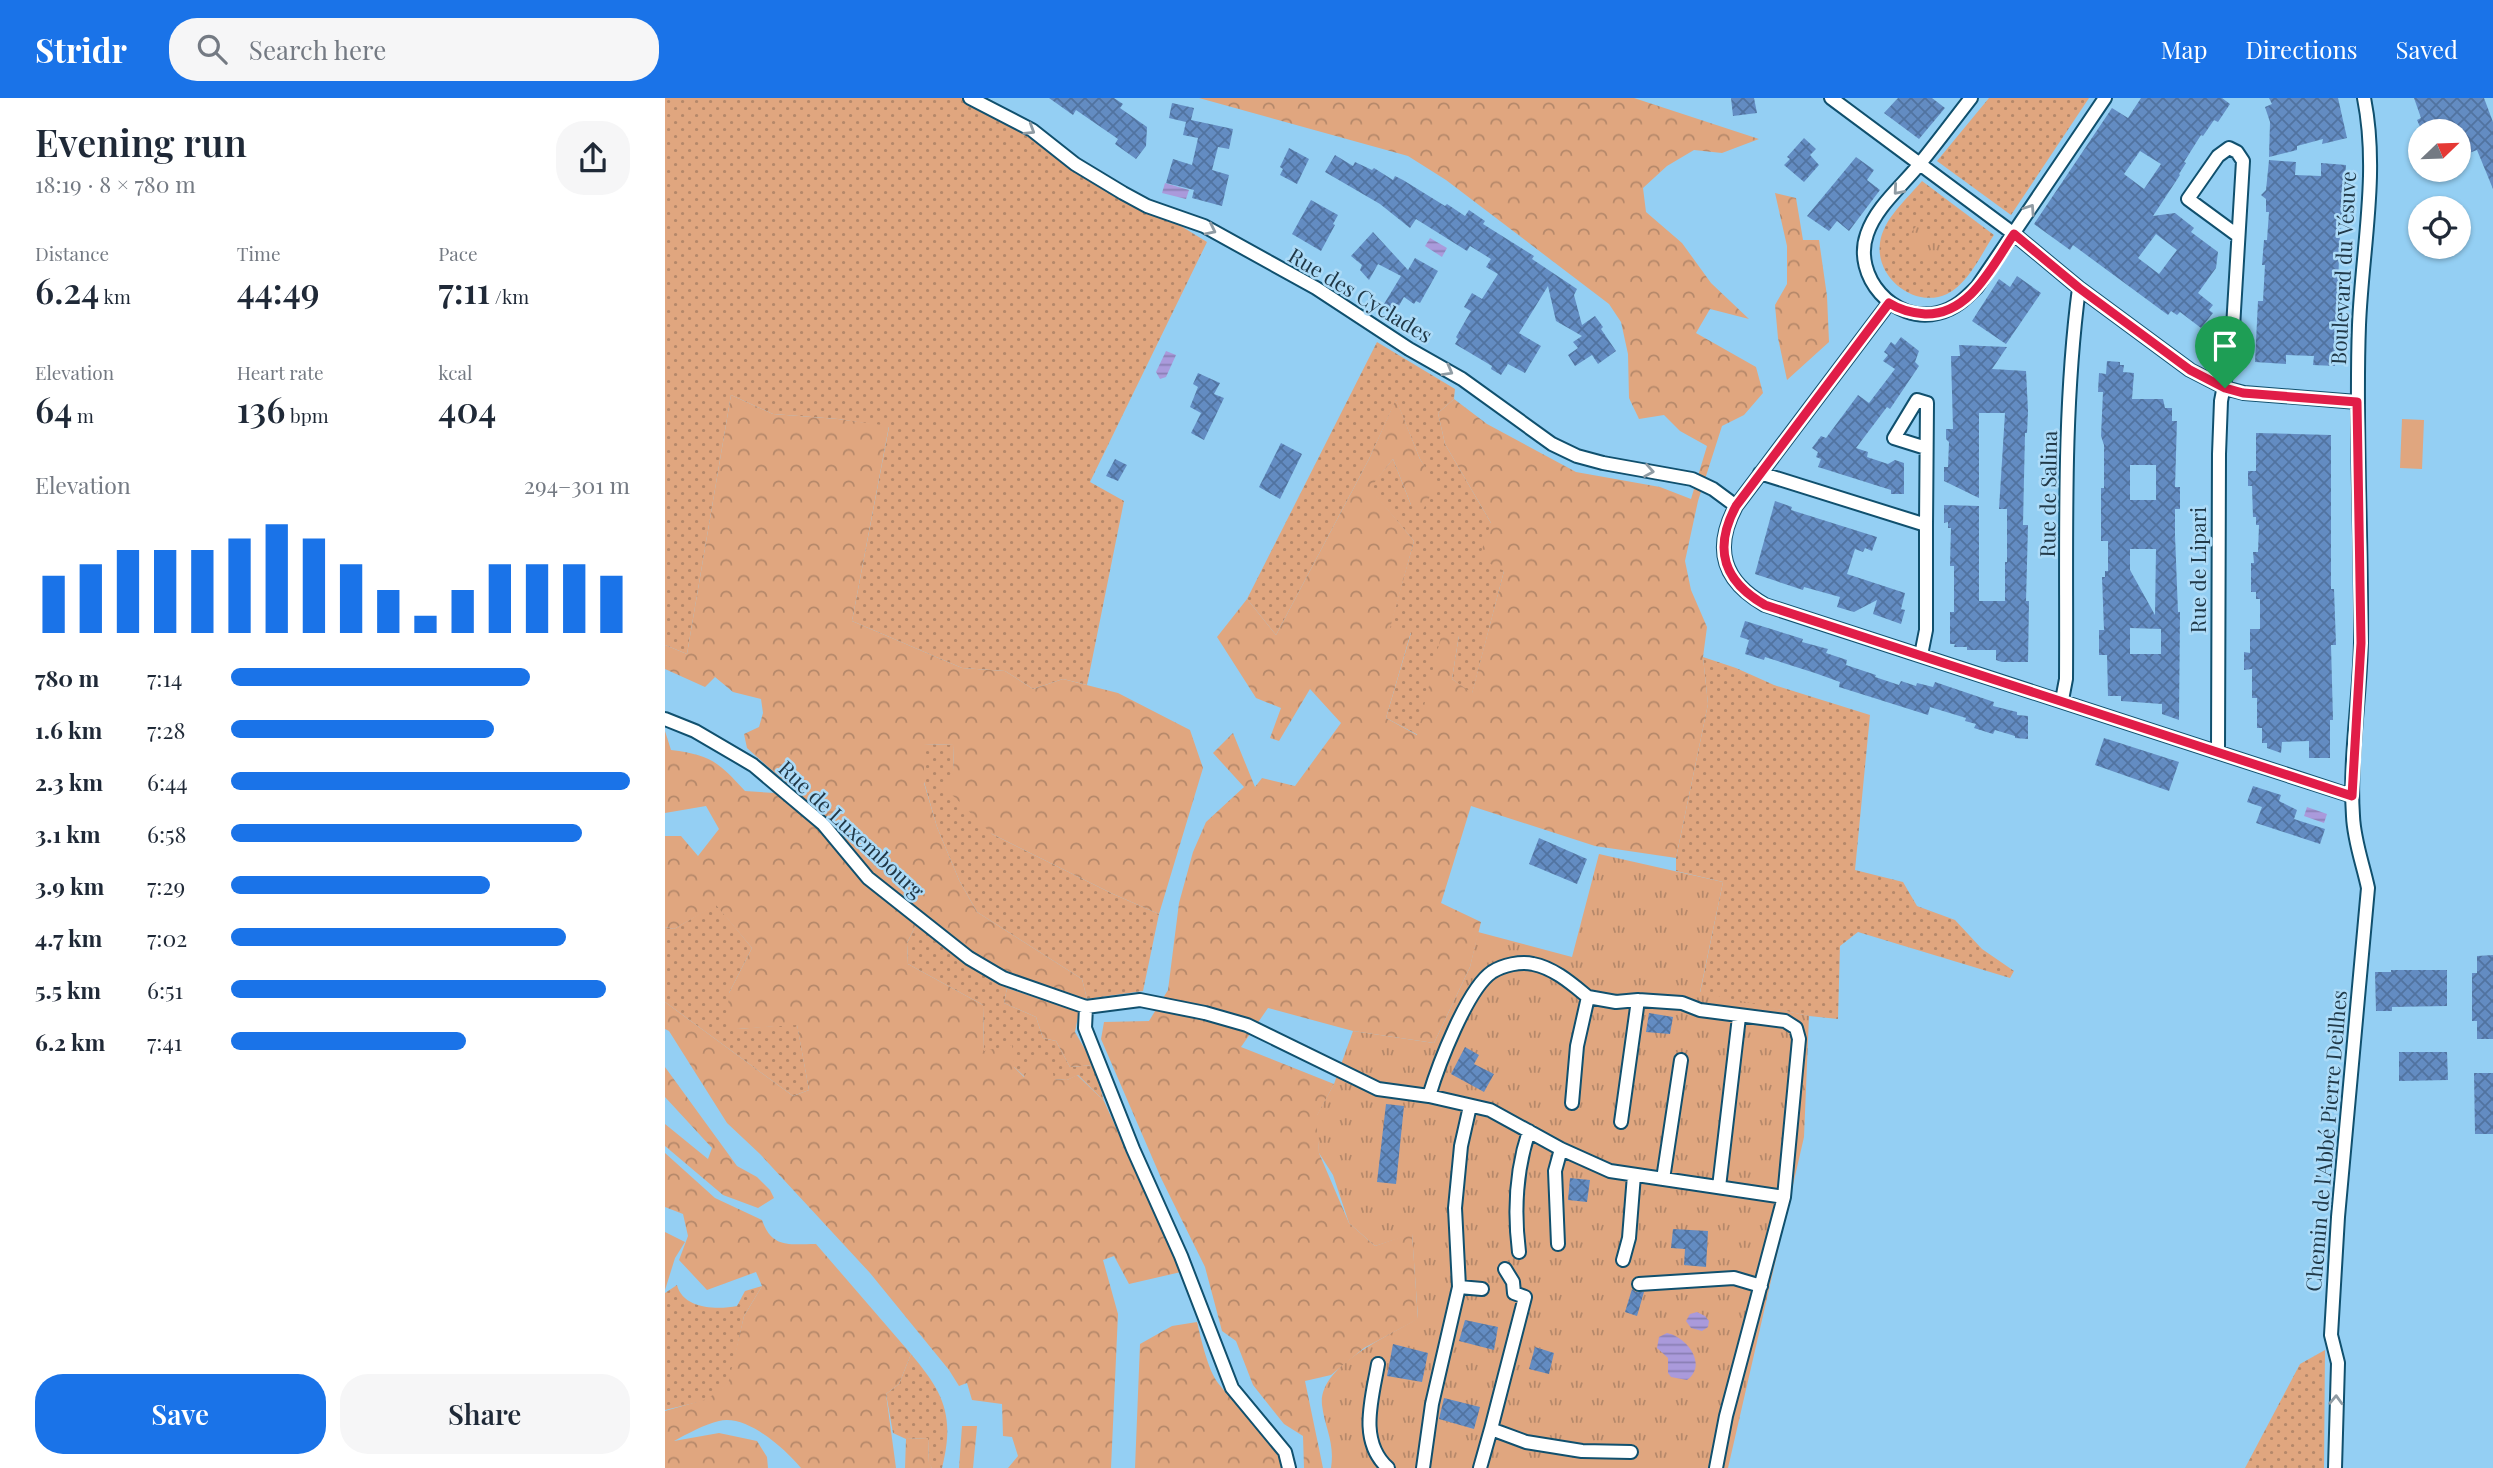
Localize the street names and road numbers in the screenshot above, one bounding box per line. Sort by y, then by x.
street label: Boulevard du Vésuve [2323,170,2361,365]
street label: Rue des Cyclades [1284,240,1438,348]
street label: Rue de Salina [2032,430,2062,558]
street label: Rue de Lipari [2183,507,2211,633]
street label: Rue de Luxembourg [773,753,931,904]
street label: Chemin de l'Abbé Pierre Deilhes [2298,989,2352,1293]

